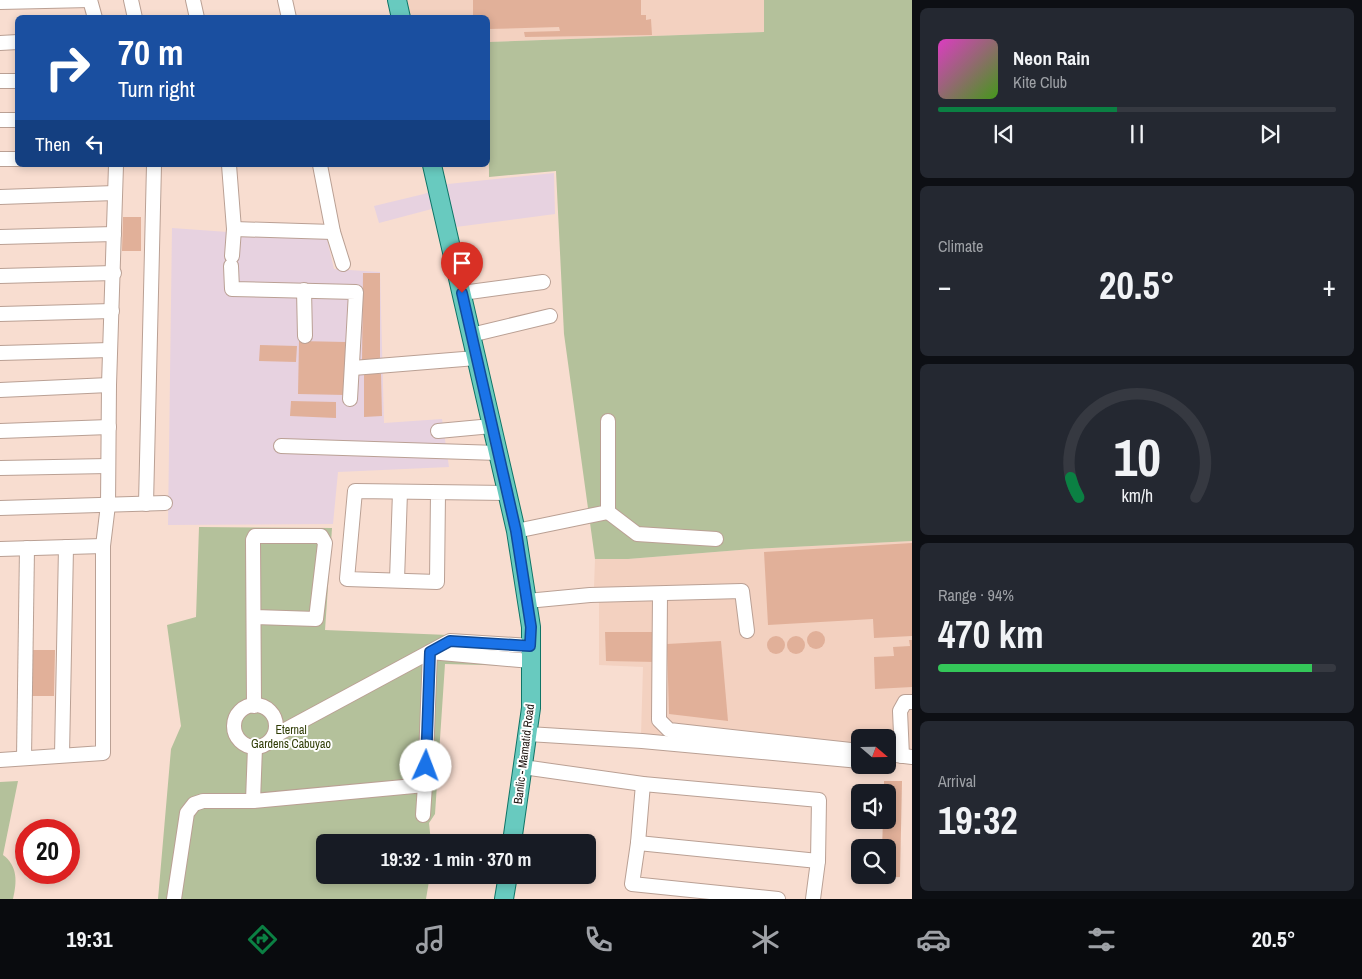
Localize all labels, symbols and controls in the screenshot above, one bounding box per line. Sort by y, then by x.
text: 70 m [118,29,183,76]
icon: right [35,35,100,100]
text: Neon Rain [1013,45,1090,71]
text: Kite Club [1013,71,1067,93]
text: Turn right [118,74,195,104]
icon: previous [990,120,1018,148]
icon: pause [1123,120,1151,148]
icon: next [1256,120,1284,148]
icon: left [81,130,109,158]
text: Then [35,131,71,157]
text: Climate [938,235,983,257]
pin [441,242,483,293]
icon: arrive [448,249,476,277]
text: 20.5° [1099,260,1175,311]
text: − [938,267,951,305]
text: + [1323,267,1336,305]
text: 10 [1113,422,1161,492]
text: km/h [1121,484,1153,508]
text: Range · 94% [938,584,1014,606]
text: 470 km [938,609,1044,660]
street label: Banlic - Mamatid Road [510,703,538,805]
park label: Eternal Gardens Cabuyao [251,722,331,752]
north arrow [851,729,896,774]
map controls [851,729,896,884]
position arrow [399,739,451,791]
text: Arrival [938,770,976,792]
button: sound [851,784,896,829]
text: 19:32 [938,795,1018,846]
speed limit sign: 20 [15,819,80,884]
button: search [851,839,896,884]
text: 19:32 · 1 min · 370 m [381,846,531,872]
icon: directions [245,922,280,957]
icon: music [413,922,448,957]
icon: phone [581,922,616,957]
icon: climate [748,922,783,957]
icon: car [916,922,951,957]
icon: filters [1084,922,1119,957]
text: 19:31 [66,924,113,954]
text: 20.5° [1252,924,1296,954]

